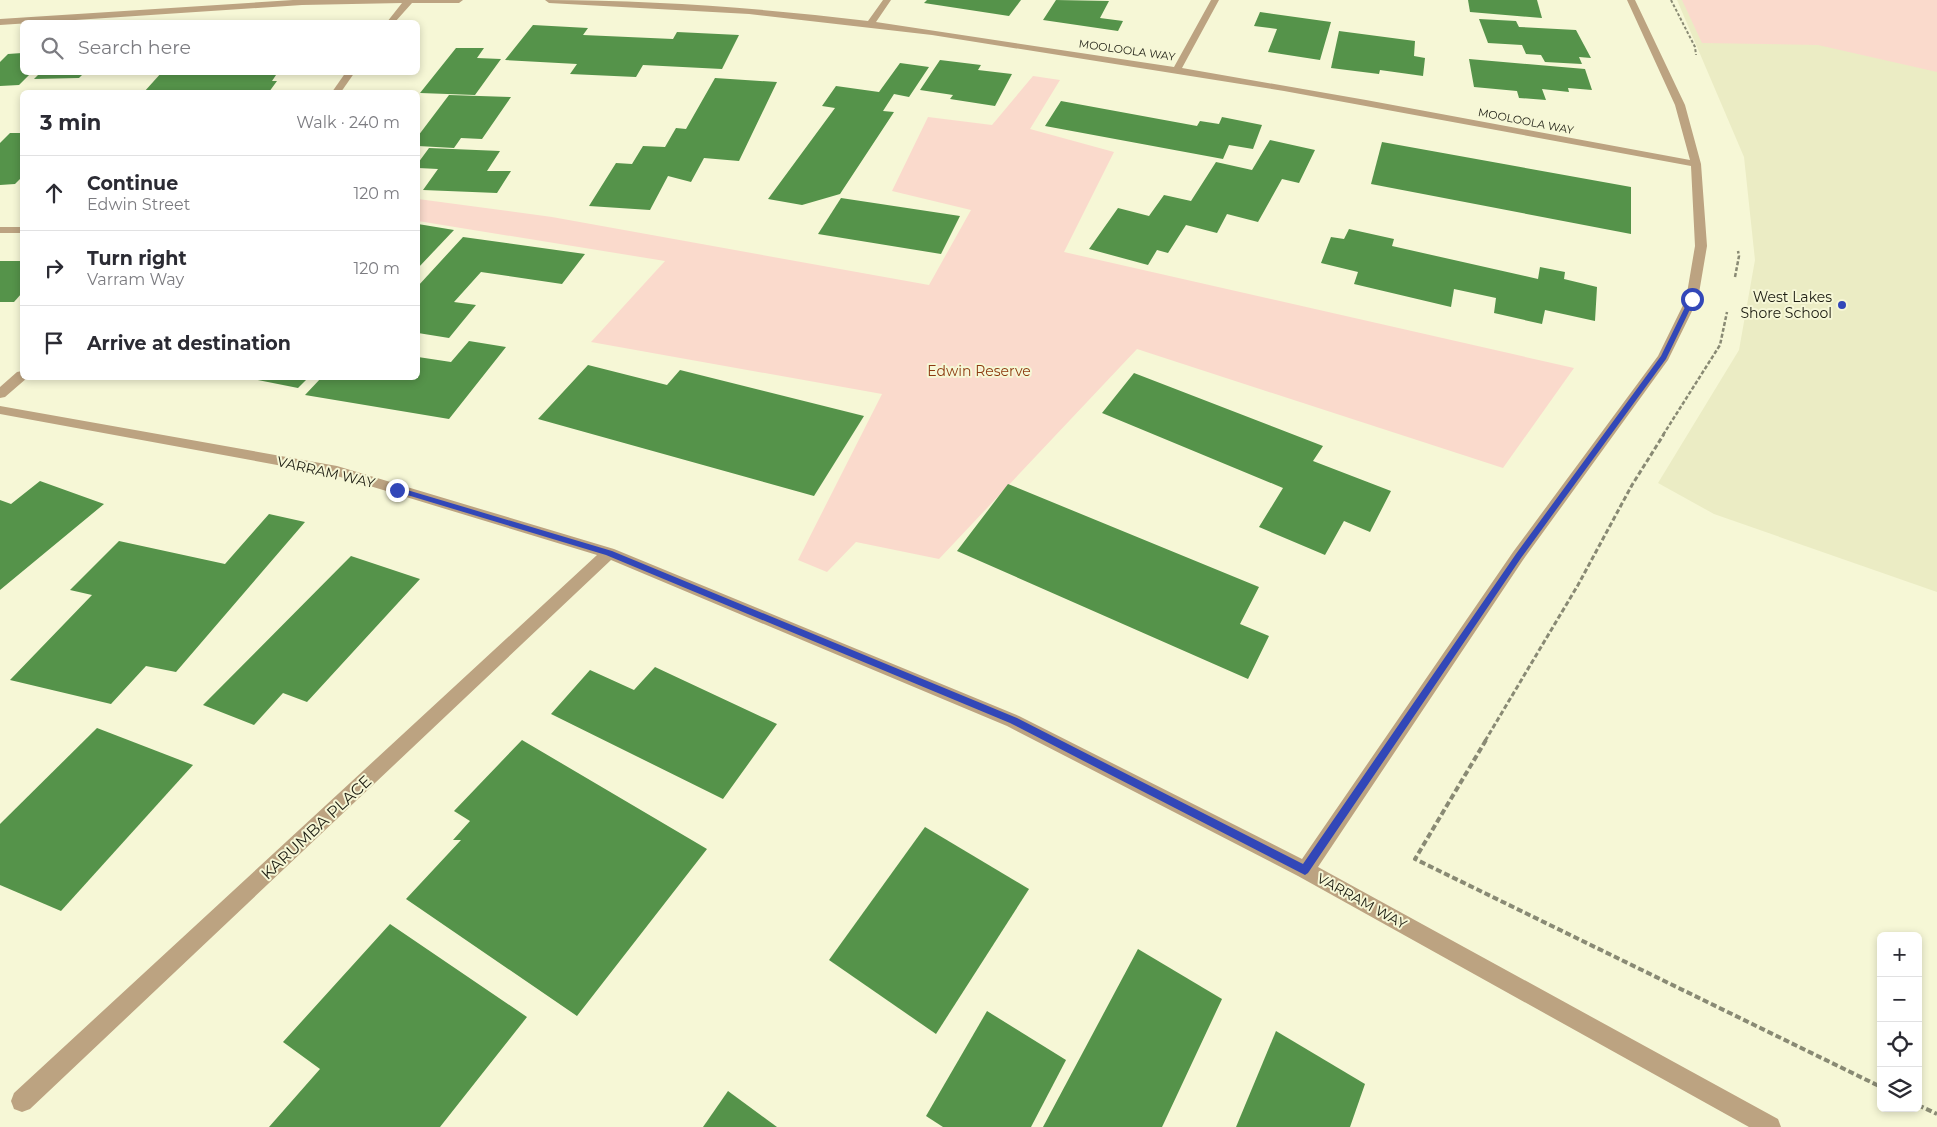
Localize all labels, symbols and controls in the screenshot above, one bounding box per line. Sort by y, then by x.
search box [20,20,420,75]
icon: search [38,34,66,62]
text: Search here [78,36,191,59]
street label: MOOLOOLA WAY [1078,36,1176,64]
street label: MOOLOOLA WAY [1477,105,1575,137]
text: 3 min [40,110,101,135]
text: Walk · 240 m [296,113,400,132]
text: Continue [87,172,178,195]
icon: ahead [40,179,68,207]
text: 120 m [353,184,400,203]
text: Edwin Street [87,195,190,214]
text: Turn right [87,247,187,270]
icon: right [40,254,68,282]
text: 120 m [353,259,400,278]
text: Varram Way [87,270,184,289]
route start [1681,288,1704,311]
place label: West Lakes Shore School [1740,288,1832,322]
marker: West Lakes Shore School [1836,299,1848,311]
icon: arrive [40,329,68,357]
text: Arrive at destination [87,332,291,355]
park label: Edwin Reserve [927,362,1031,380]
street label: VARRAM WAY [275,452,377,492]
route end [386,479,409,502]
street label: KARUMBA PLACE [257,771,375,883]
street label: VARRAM WAY [1314,869,1410,933]
map controls [1877,932,1922,1112]
button: + [1877,932,1922,977]
button: − [1877,977,1922,1022]
button: locate [1877,1022,1922,1067]
button: layers [1877,1067,1922,1112]

